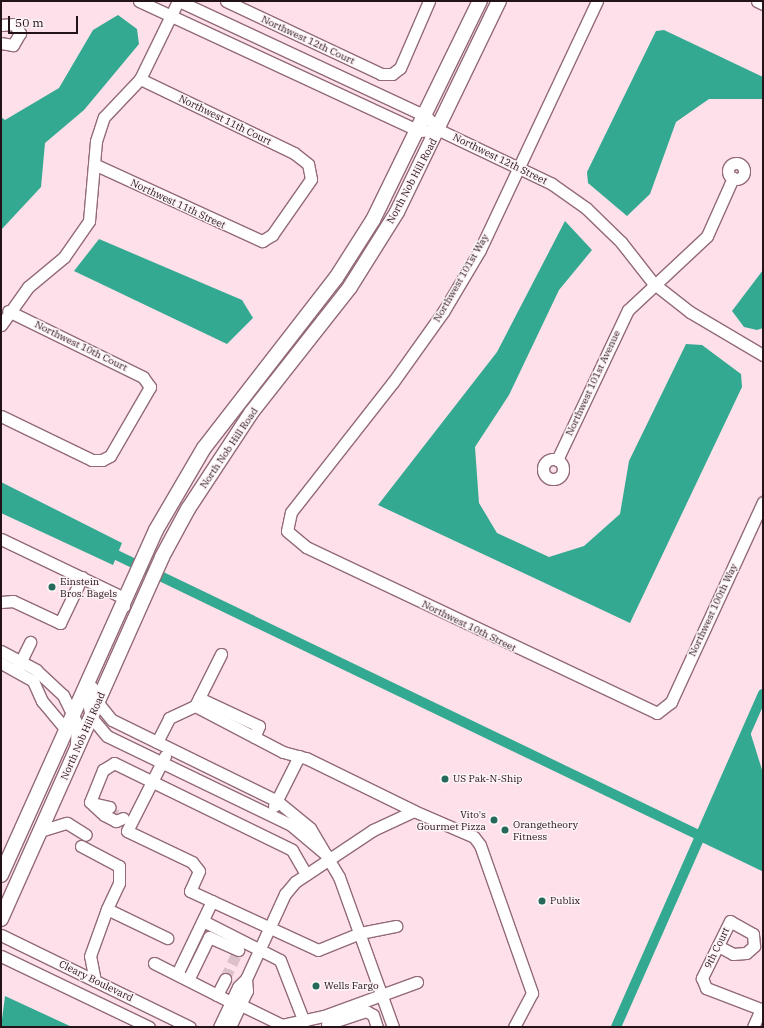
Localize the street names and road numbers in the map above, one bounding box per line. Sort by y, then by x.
street label: Northwest 12th Court [259,13,357,67]
street label: Northwest 11th Court [177,92,273,148]
street label: Northwest 12th Street [451,131,549,187]
street label: North Nob Hill Road [384,136,440,226]
street label: Northwest 11th Street [129,177,227,231]
street label: Northwest 101st Way [431,232,491,324]
street label: Northwest 10th Court [33,318,129,374]
street label: Northwest 101st Avenue [563,328,623,438]
street label: North Nob Hill Road [198,405,260,491]
street label: Northwest 100th Way [686,562,740,658]
street label: Northwest 10th Street [420,598,518,654]
street label: North Nob Hill Road [58,690,108,782]
street label: 9th Court [702,925,732,971]
street label: Cleary Boulevard [57,958,135,1004]

